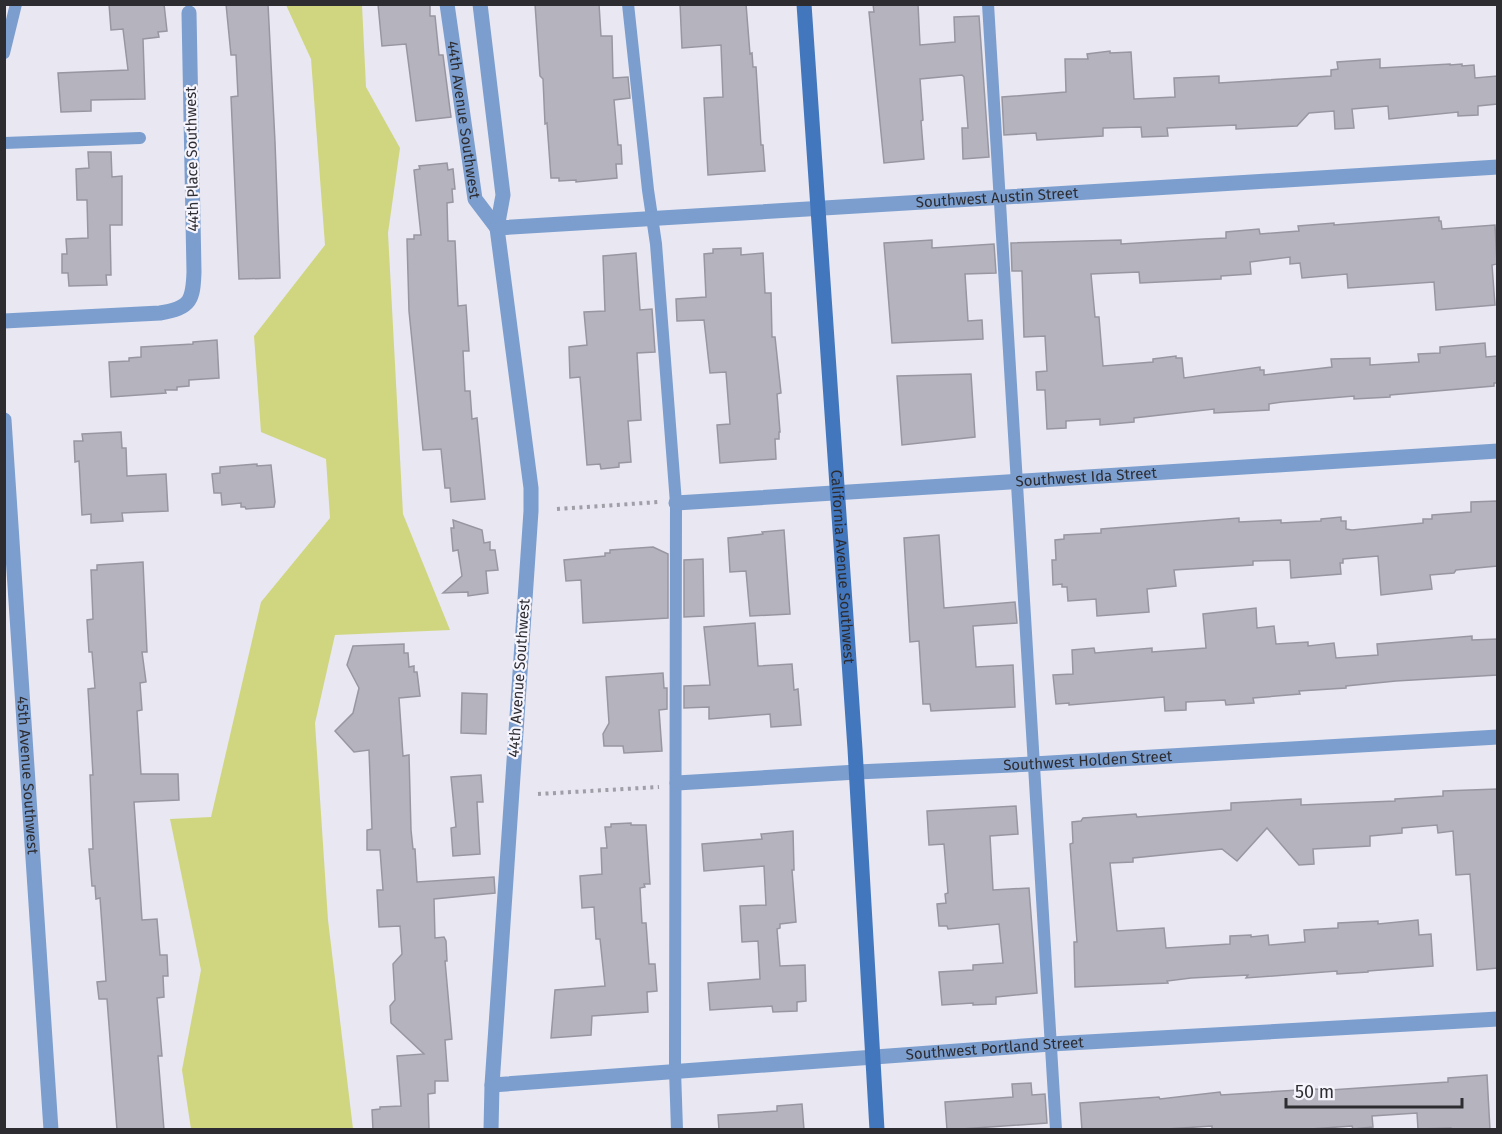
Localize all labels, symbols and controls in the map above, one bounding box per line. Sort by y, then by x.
street label: 44th Avenue Southwest [443,40,484,201]
street label: 44th Place Southwest [182,86,202,232]
street label: Southwest Austin Street [915,184,1079,211]
street label: Southwest Ida Street [1015,464,1158,491]
street label: California Avenue Southwest [827,469,858,665]
street label: 44th Avenue Southwest [504,597,534,758]
street label: 45th Avenue Southwest [13,696,42,856]
street label: Southwest Holden Street [1003,747,1173,774]
street label: Southwest Portland Street [905,1033,1085,1064]
scale bar [1286,1071,1462,1109]
text: 50 m [1295,1081,1334,1103]

